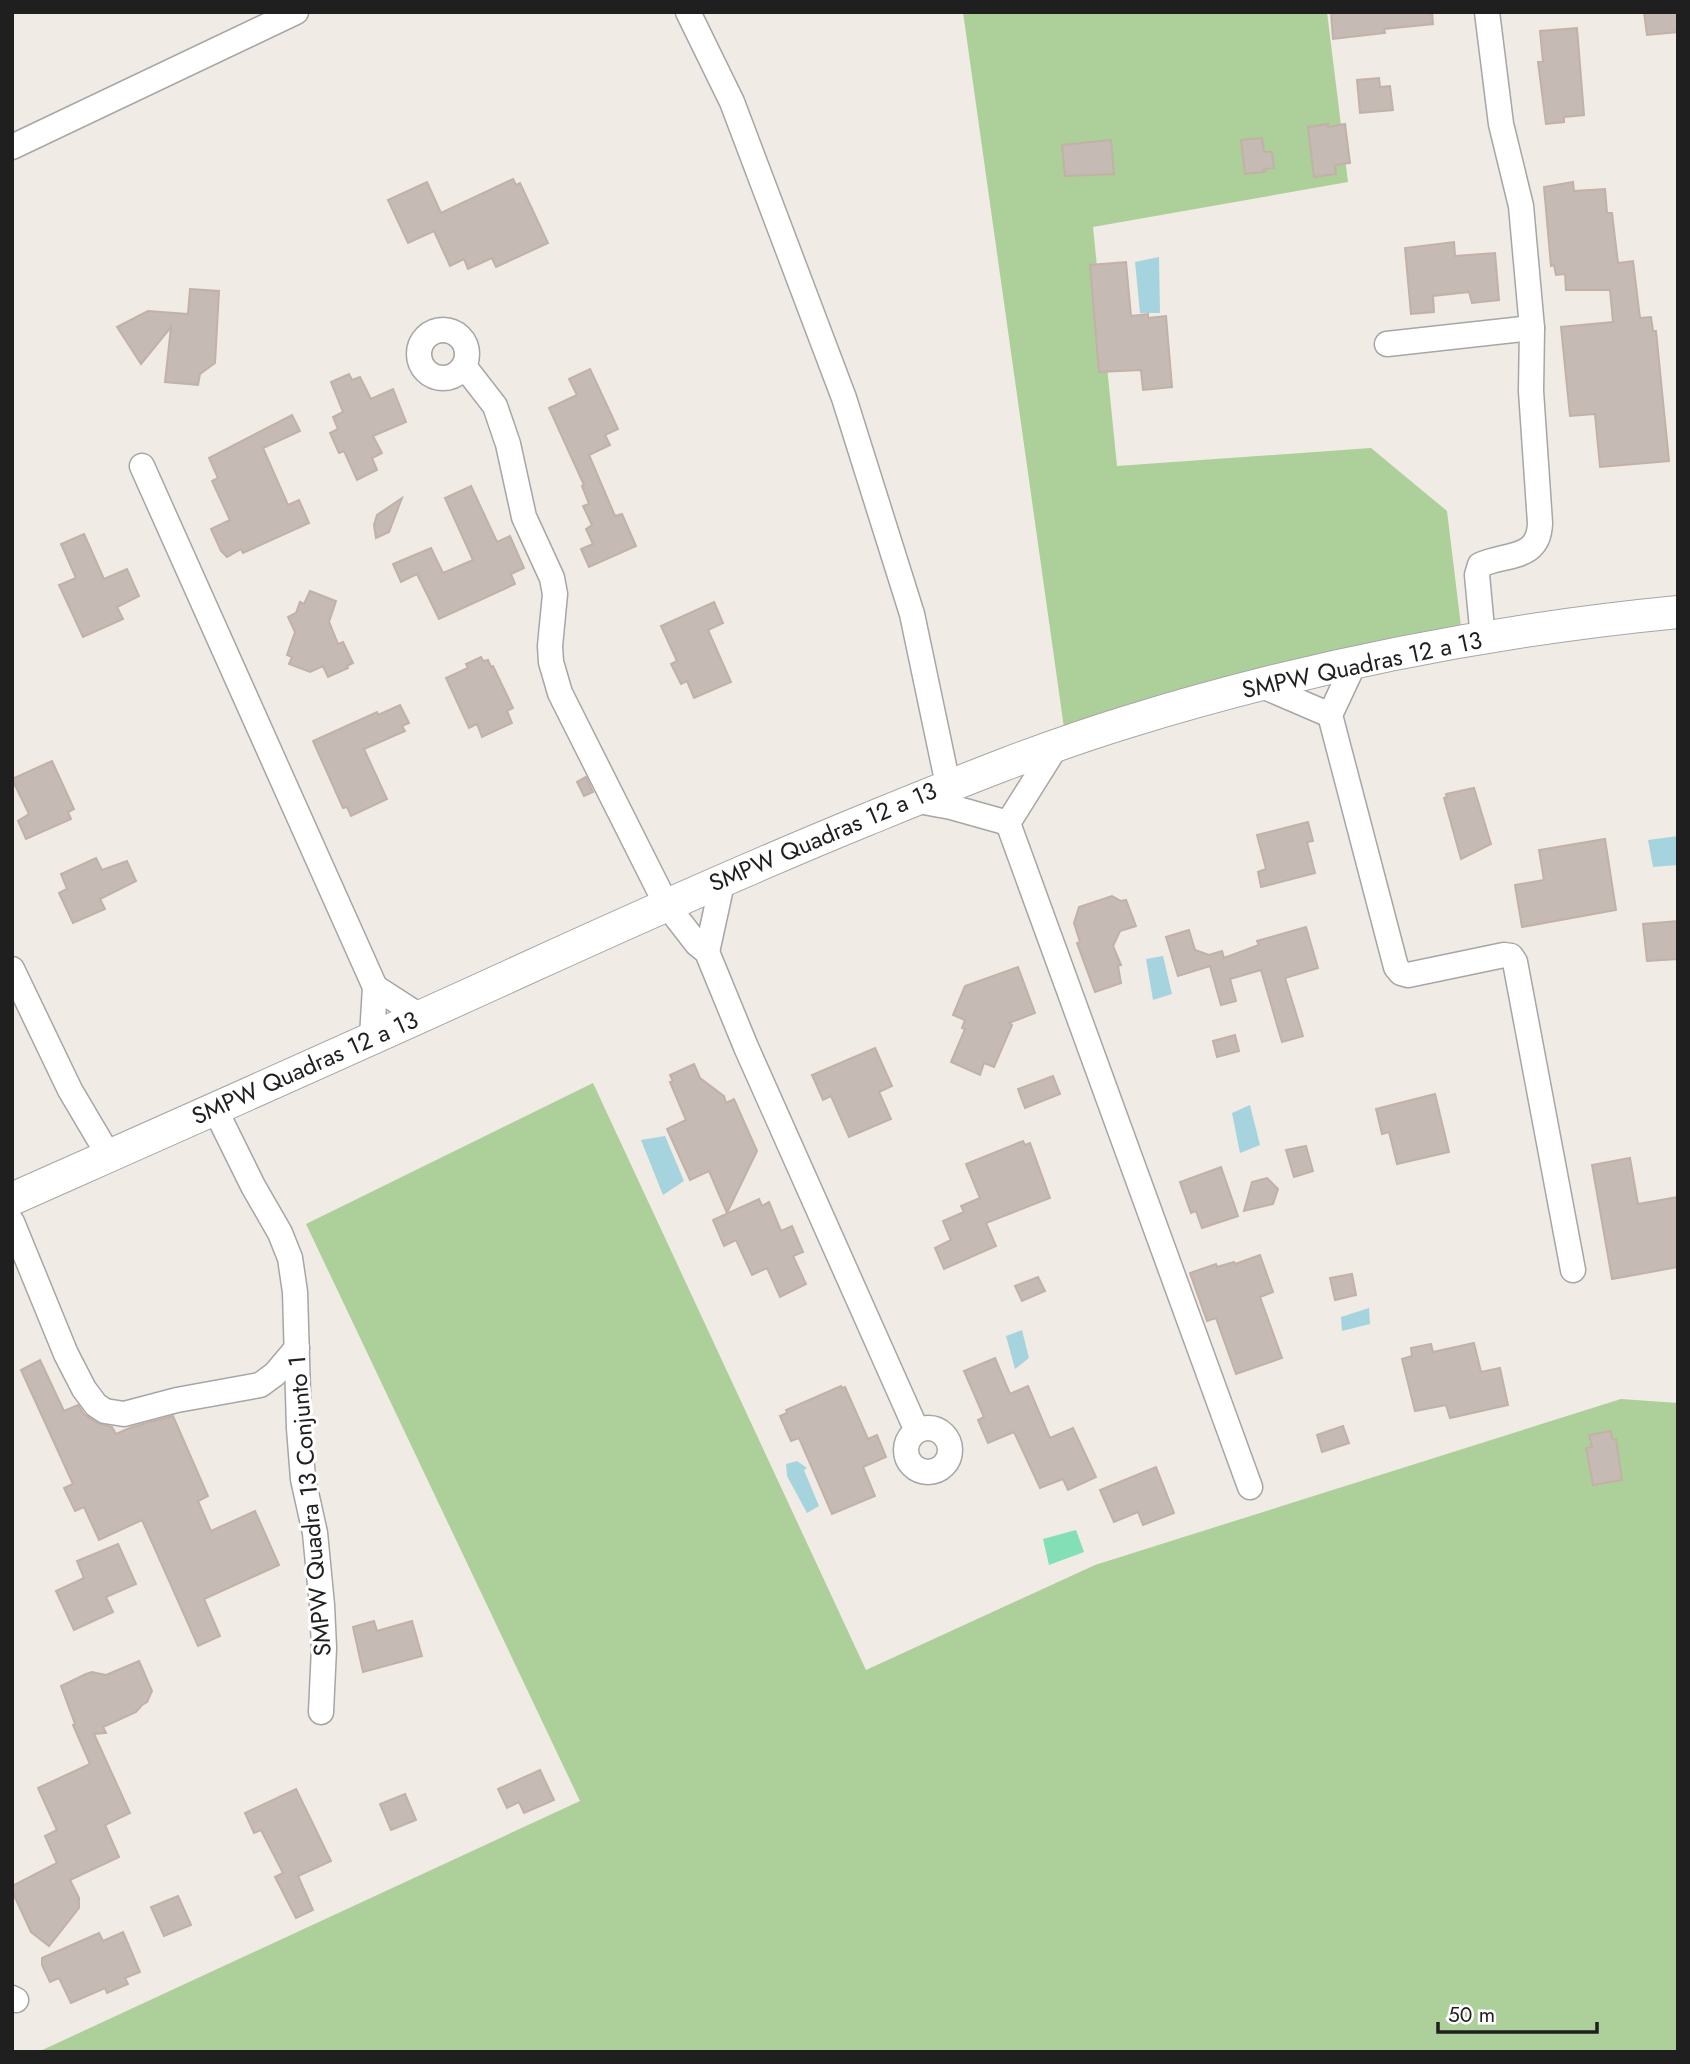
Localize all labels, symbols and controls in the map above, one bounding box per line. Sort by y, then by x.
street label: SMPW Quadras 12 a 13 [1239,622,1485,707]
street label: SMPW Quadras 12 a 13 [703,773,942,900]
street label: SMPW Quadras 12 a 13 [186,1002,424,1133]
street label: SMPW Quadra 13 Conjunto 1 [279,1354,340,1658]
scale bar [1438,1990,1597,2034]
text: 50 m [1448,2000,1495,2030]

